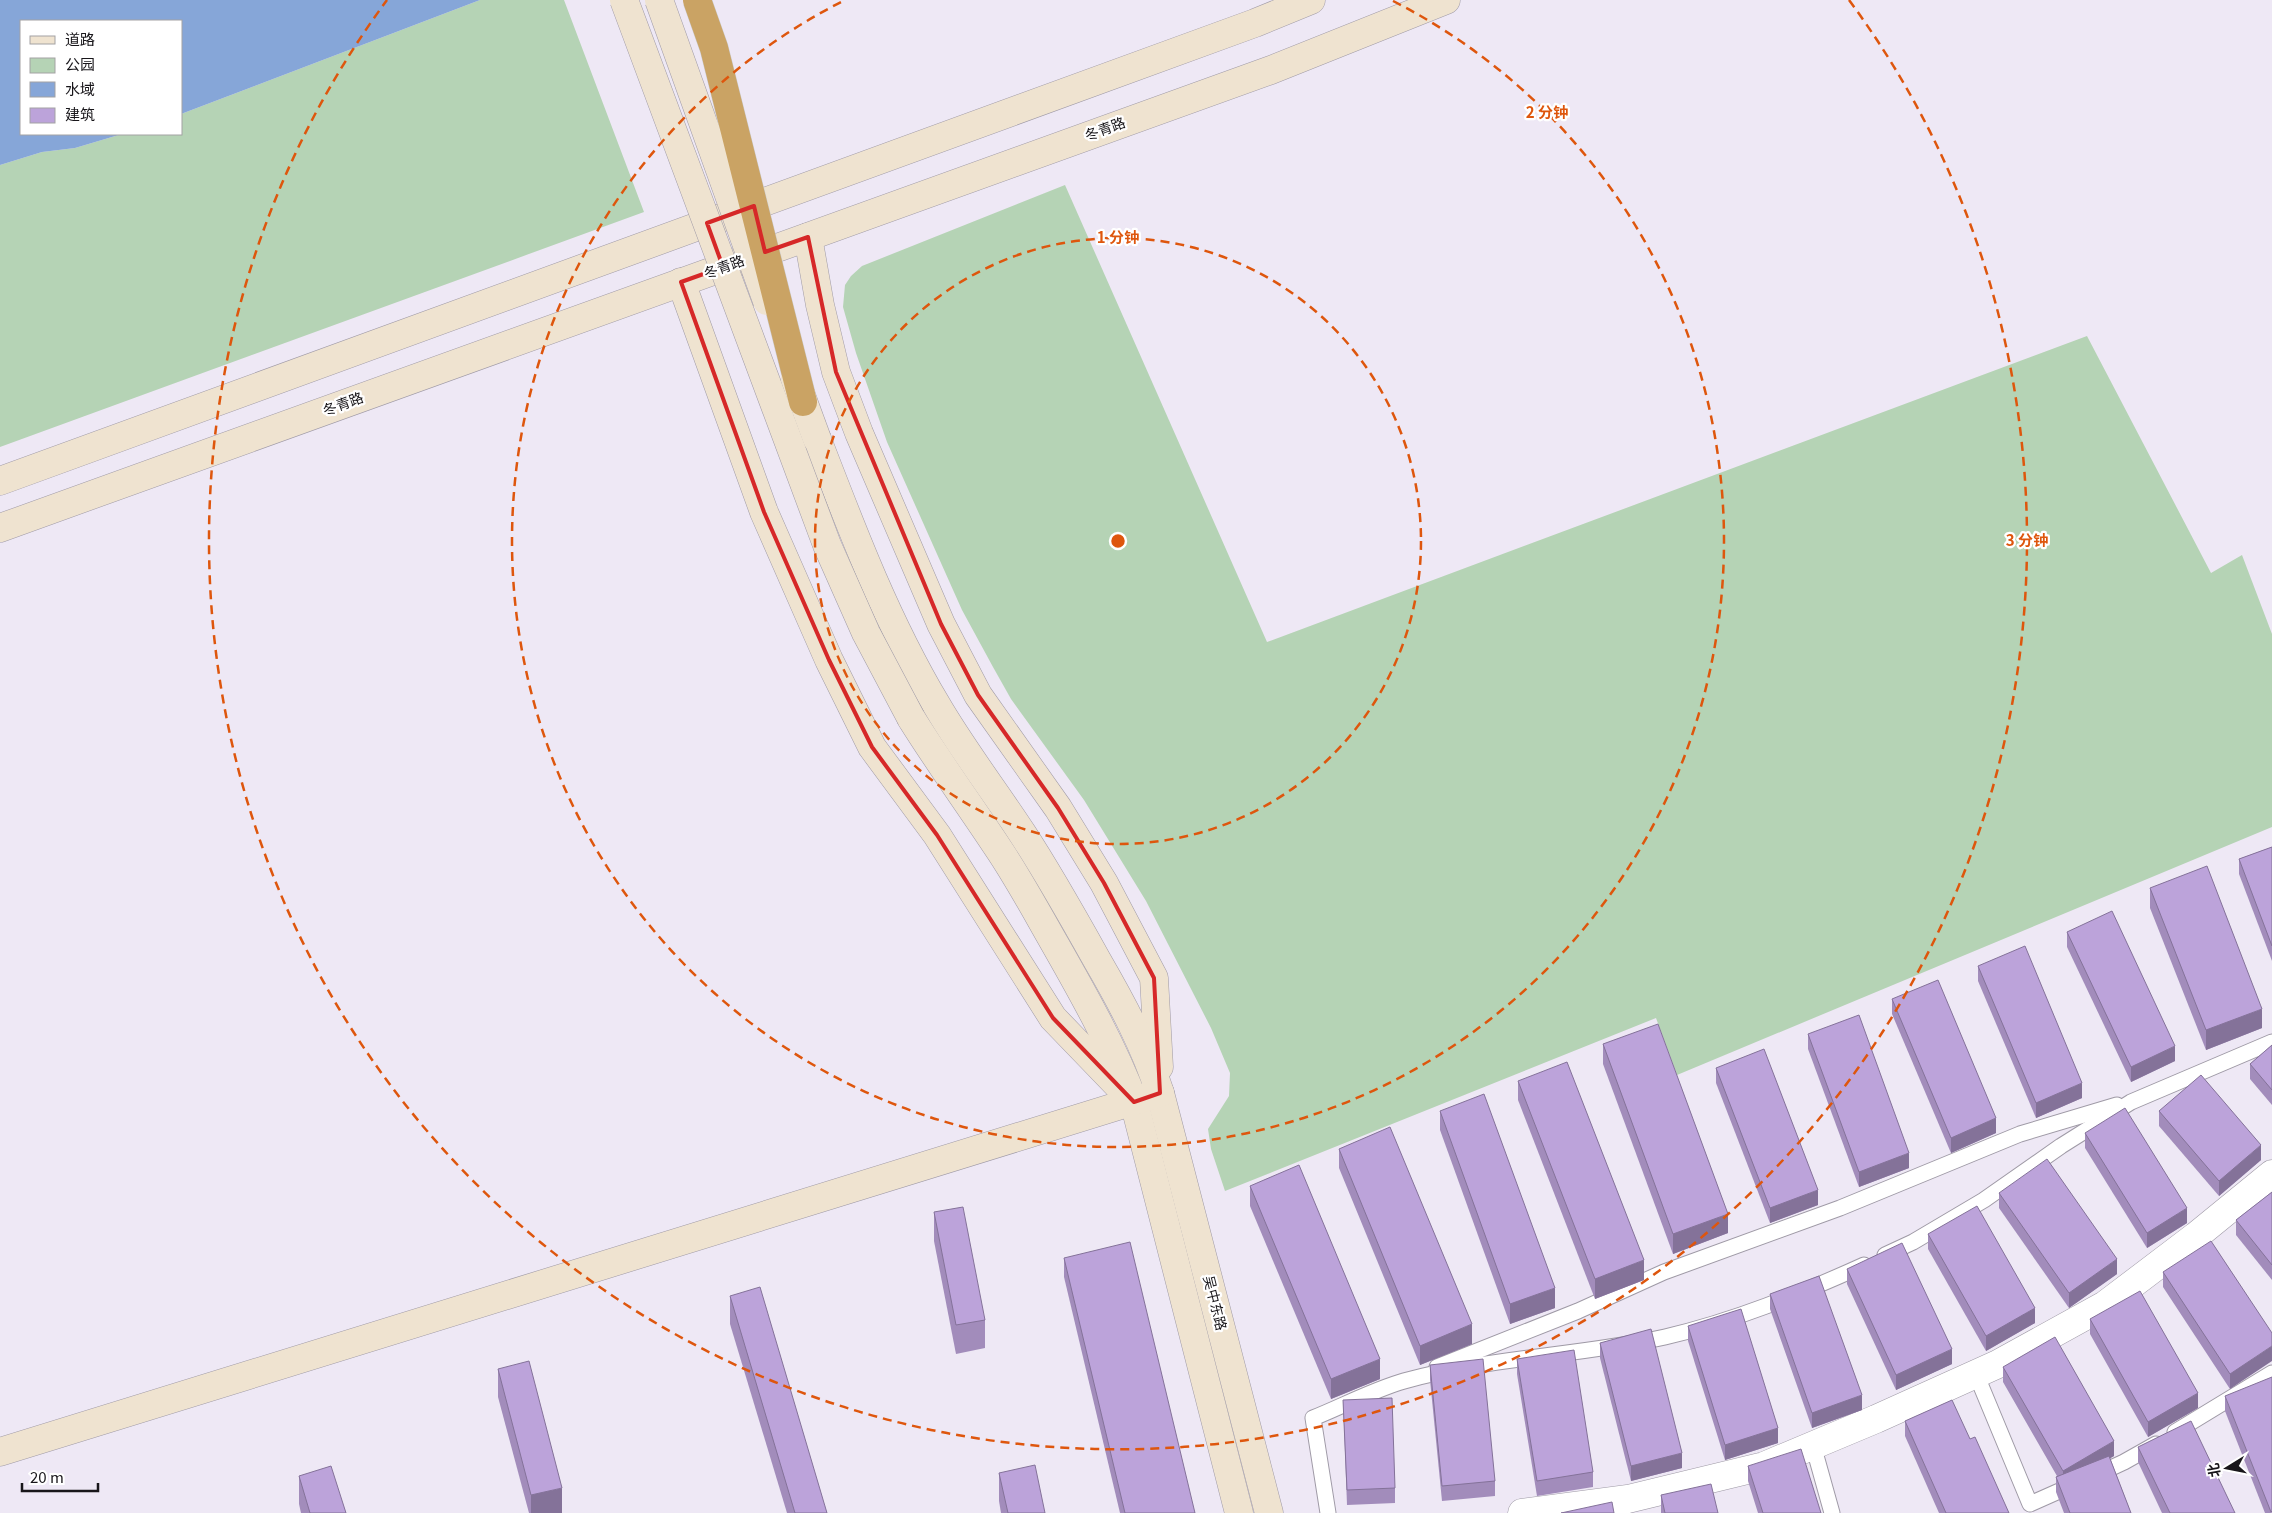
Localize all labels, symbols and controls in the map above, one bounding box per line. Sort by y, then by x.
legend [20,20,182,135]
text: 道路 [65,28,95,49]
text: 公园 [65,53,95,74]
text: 水域 [65,78,95,99]
text: 2 分钟 [1526,101,1568,122]
text: 建筑 [65,103,95,124]
street label: 冬青路 [1082,111,1128,145]
text: 1 分钟 [1097,226,1139,247]
street label: 冬青路 [701,249,747,283]
street label: 冬青路 [320,386,366,420]
text: 3 分钟 [2006,529,2048,550]
centre of rings [1109,532,1127,550]
street label: 吴中东路 [1199,1273,1232,1332]
north arrow [2202,1443,2252,1493]
scale bar [22,1460,99,1492]
text: 北 [2202,1462,2224,1479]
text: 20 m [30,1466,64,1487]

